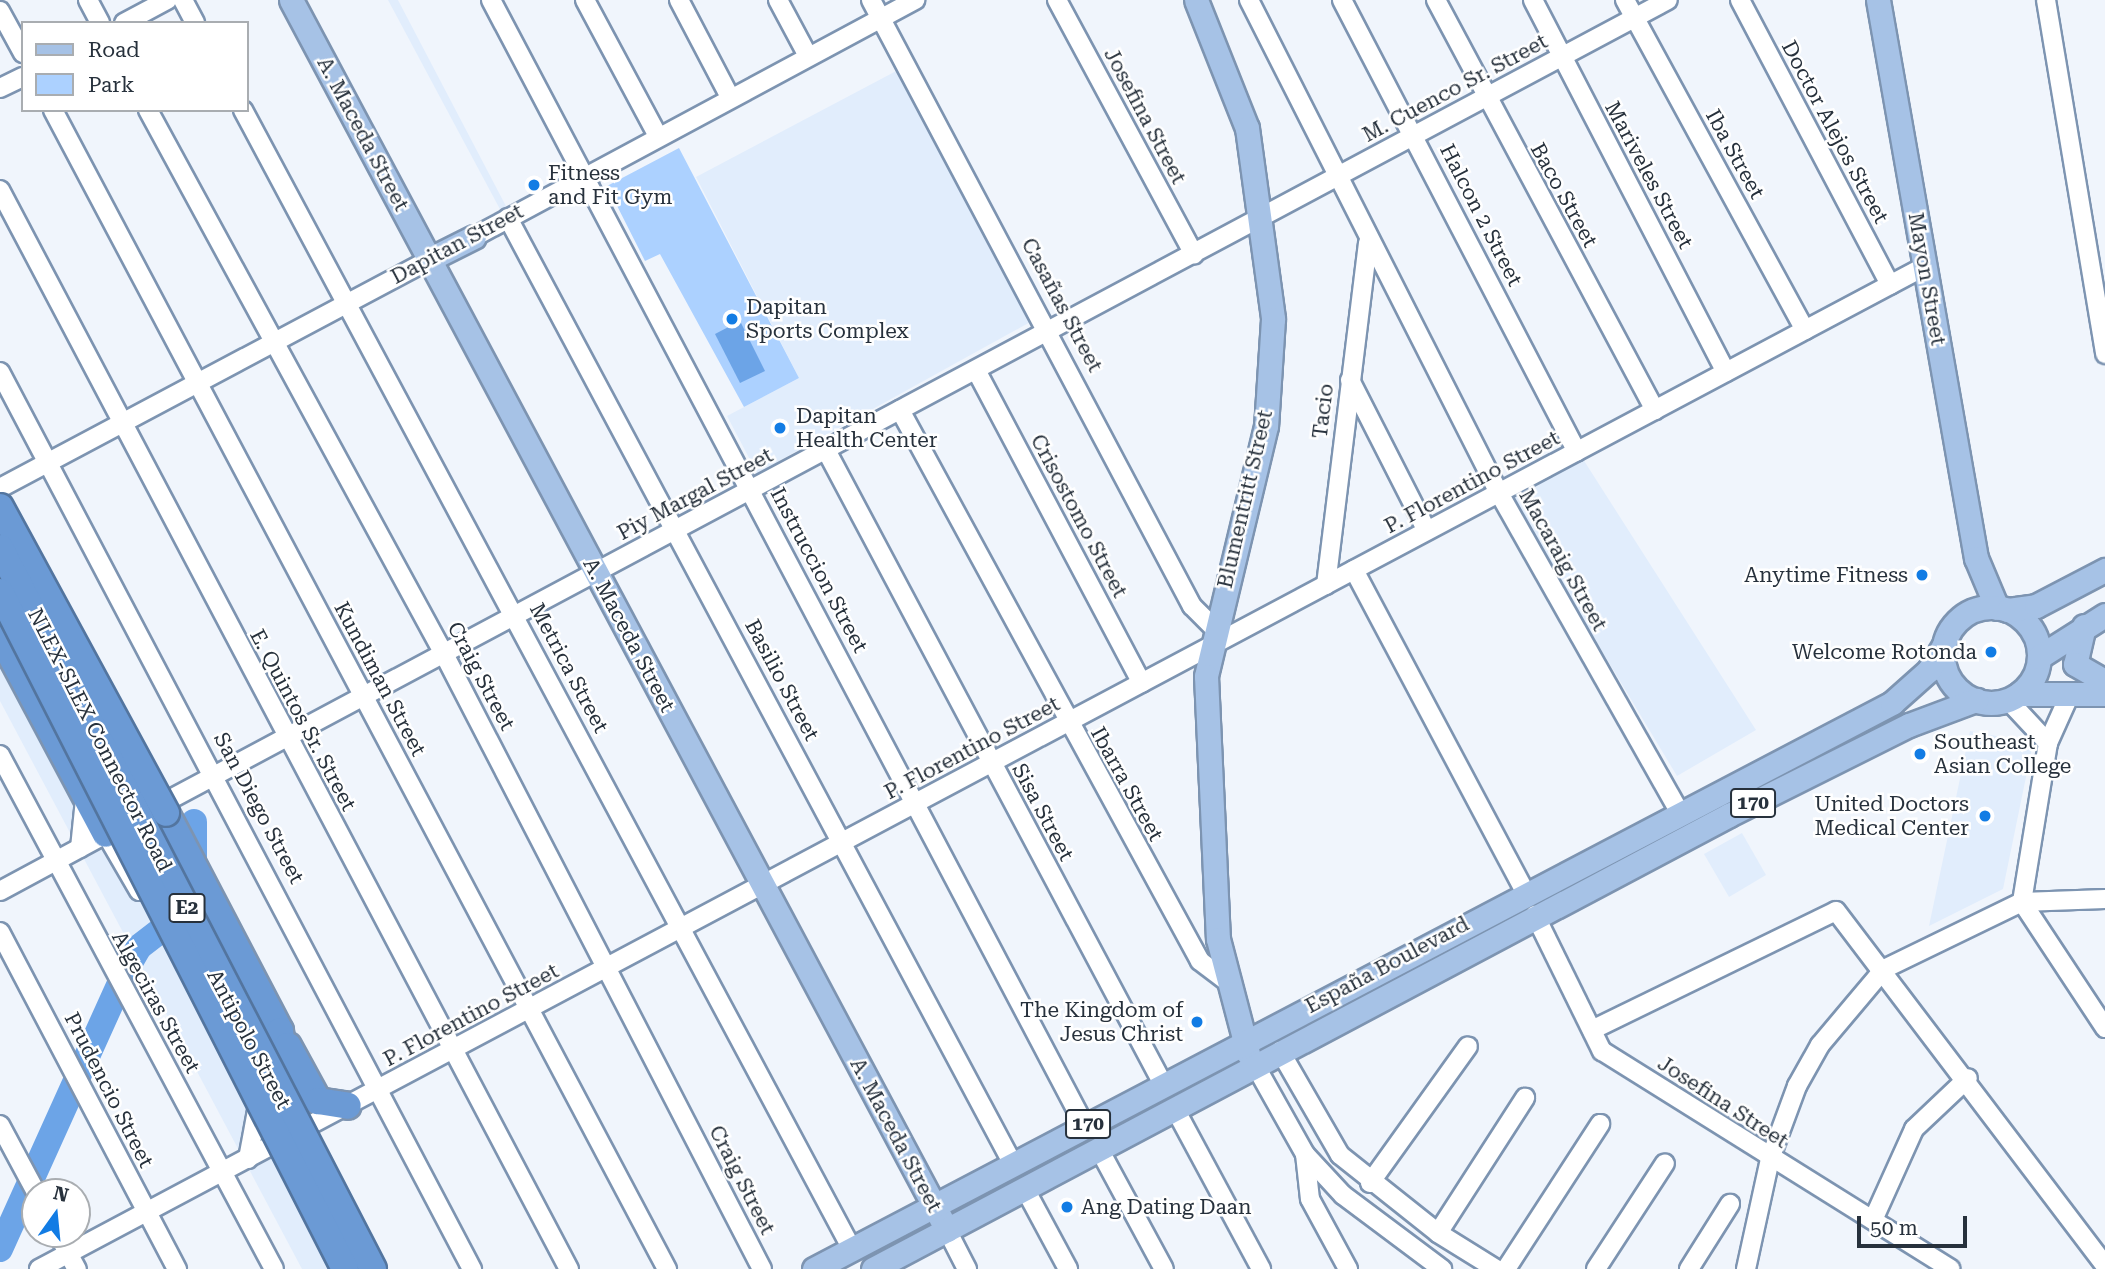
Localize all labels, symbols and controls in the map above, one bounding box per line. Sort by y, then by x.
legend [21,21,248,112]
street label: M. Cuenco Sr. Street [1358,29,1552,147]
street label: Doctor Alejos Street [1776,36,1894,228]
text: Road [88,38,140,62]
street label: Josefina Street [1099,44,1191,188]
street label: A. Maceda Street [312,53,414,215]
text: Park [88,73,134,97]
street label: Mariveles Street [1600,97,1698,253]
street label: Iba Street [1700,105,1770,203]
street label: Baco Street [1525,138,1603,252]
street label: Halcon 2 Street [1434,140,1528,290]
place label: Fitness and Fit Gym [548,160,672,210]
marker: Fitness and Fit Gym [526,177,542,193]
street label: Dapitan Street [387,199,527,289]
street label: Mayon Street [1903,211,1951,347]
street label: Casañas Street [1016,234,1108,376]
place label: Dapitan Sports Complex [746,294,909,344]
marker: Dapitan Sports Complex [724,311,740,327]
street label: Tacio [1307,382,1339,440]
place label: Dapitan Health Center [796,403,937,453]
street label: Blumentritt Street [1212,407,1278,591]
marker: Dapitan Health Center [770,418,790,438]
street label: P. Florentino Street [1380,425,1564,539]
street label: Crisostomo Street [1025,430,1133,602]
street label: Piy Margal Street [613,442,777,546]
street label: Instruccion Street [765,483,873,657]
street label: Macaraig Street [1514,485,1612,635]
street label: A. Maceda Street [578,554,680,716]
place label: Anytime Fitness [1744,562,1908,588]
marker: Anytime Fitness [1914,567,1930,583]
street label: Kundiman Street [329,598,431,760]
street label: Metrica Street [524,599,614,737]
street label: NLEX-SLEX Connector Road [22,604,178,876]
street label: Basilio Street [740,615,824,745]
street label: Craig Street [442,617,520,735]
street label: E. Quintos Sr. Street [245,625,361,815]
place label: Welcome Rotonda [1792,639,1977,665]
marker: Welcome Rotonda [1983,644,1999,660]
street label: P. Florentino Street [880,691,1064,805]
street label: Ibarra Street [1085,723,1169,845]
street label: San Diego Street [209,728,309,888]
place label: Southeast Asian College [1934,729,2071,779]
marker: Southeast Asian College [1912,746,1928,762]
street label: Sisa Street [1007,759,1079,865]
road number: 170 [1728,788,1778,818]
place label: United Doctors Medical Center [1814,791,1969,841]
marker: United Doctors Medical Center [1975,806,1995,826]
road number: E2 [168,893,206,924]
street label: España Boulevard [1301,911,1473,1019]
street label: Algeciras Street [107,927,205,1077]
street label: P. Florentino Street [379,958,563,1072]
street label: Antipolo Street [202,965,296,1113]
place label: The Kingdom of Jesus Christ [1020,997,1183,1047]
street label: Prudencio Street [59,1008,159,1172]
marker: The Kingdom of Jesus Christ [1189,1014,1205,1030]
street label: Josefina Street [1653,1050,1793,1154]
street label: A. Maceda Street [845,1054,947,1216]
road number: 170 [1064,1108,1112,1140]
street label: Craig Street [704,1121,780,1239]
north arrow [21,1178,91,1248]
text: N [51,1181,71,1207]
place label: Ang Dating Daan [1081,1194,1252,1220]
marker: Ang Dating Daan [1059,1199,1075,1215]
scale bar [1860,1202,1970,1246]
text: 50 m [1870,1216,1918,1240]

